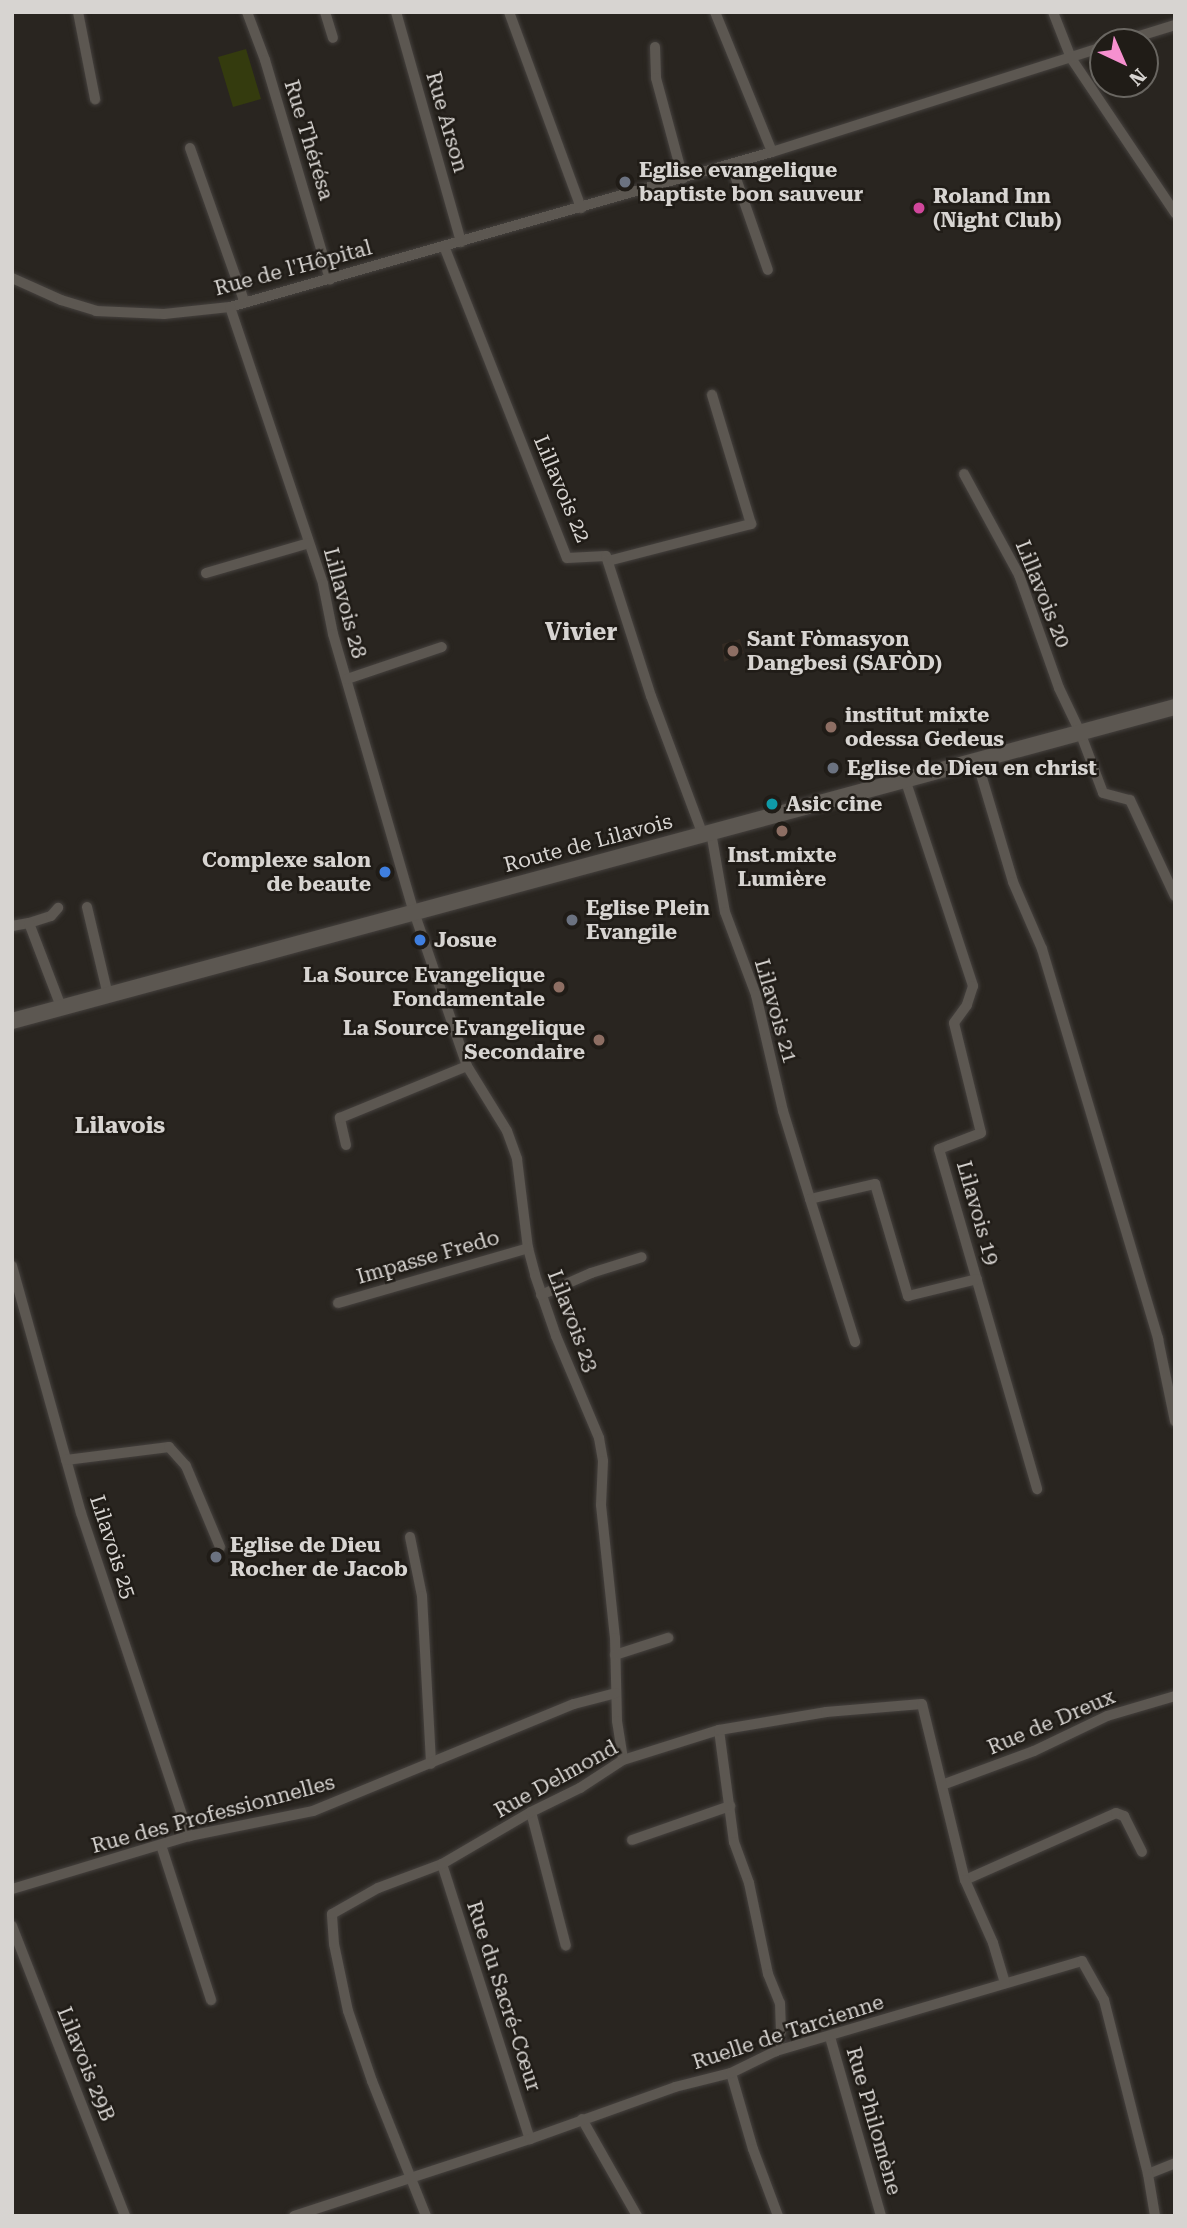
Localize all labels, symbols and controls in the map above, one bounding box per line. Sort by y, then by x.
north arrow [1089,28,1159,98]
text: N [1124,64,1151,90]
street label: Rue Arson [421,69,473,175]
street label: Rue Thérésa [279,77,339,203]
place label: Eglise evangelique baptiste bon sauveur [639,157,863,207]
marker: Eglise evangelique baptiste bon sauveur [617,174,633,190]
place label: Roland Inn (Night Club) [933,183,1062,233]
marker: Roland Inn (Night Club) [911,200,927,216]
street label: Rue de l'Hôpital [211,235,375,301]
street label: Lillavois 22 [528,432,596,546]
street label: Lillavois 20 [1010,537,1076,651]
street label: Lillavois 28 [318,545,372,661]
district label: Vivier [545,619,617,647]
place label: Sant Fòmasyon Dangbesi (SAFÒD) [747,626,942,676]
marker: Sant Fòmasyon Dangbesi (SAFÒD) [725,643,741,659]
place label: institut mixte odessa Gedeus [845,702,1004,752]
marker: institut mixte odessa Gedeus [823,719,839,735]
place label: Eglise de Dieu en christ [847,755,1097,781]
marker: Eglise de Dieu en christ [825,760,841,776]
place label: Asic cine [786,791,882,817]
marker: Asic cine [764,796,780,812]
street label: Route de Lilavois [501,808,675,878]
marker: Inst.mixte Lumière [774,823,790,839]
place label: Inst.mixte Lumière [727,842,837,892]
place label: Complexe salon de beaute [202,847,371,897]
marker: Complexe salon de beaute [377,864,393,880]
place label: Eglise Plein Evangile [586,895,710,945]
marker: Eglise Plein Evangile [564,912,580,928]
place label: Josue [434,927,497,953]
marker: Josue [412,932,428,948]
street label: Lilavois 21 [749,956,803,1066]
place label: La Source Evangelique Fondamentale [303,962,545,1012]
marker: La Source Evangelique Fondamentale [551,979,567,995]
place label: La Source Evangelique Secondaire [343,1015,585,1065]
marker: La Source Evangelique Secondaire [591,1032,607,1048]
district label: Lilavois [75,1112,165,1140]
street label: Lilavois 19 [951,1158,1005,1268]
street label: Impasse Fredo [354,1225,502,1289]
street label: Lilavois 23 [542,1266,604,1376]
street label: Lilavois 25 [84,1492,142,1602]
place label: Eglise de Dieu Rocher de Jacob [230,1532,408,1582]
marker: Eglise de Dieu Rocher de Jacob [208,1549,224,1565]
street label: Rue de Dreux [983,1684,1119,1760]
street label: Rue Delmond [490,1735,622,1823]
street label: Rue des Professionnelles [88,1769,338,1859]
street label: Rue du Sacré-Cœur [461,1898,547,2094]
street label: Ruelle de Tarcienne [689,1989,887,2075]
street label: Lilavois 29B [52,2003,120,2125]
street label: Rue Philomène [841,2044,907,2198]

